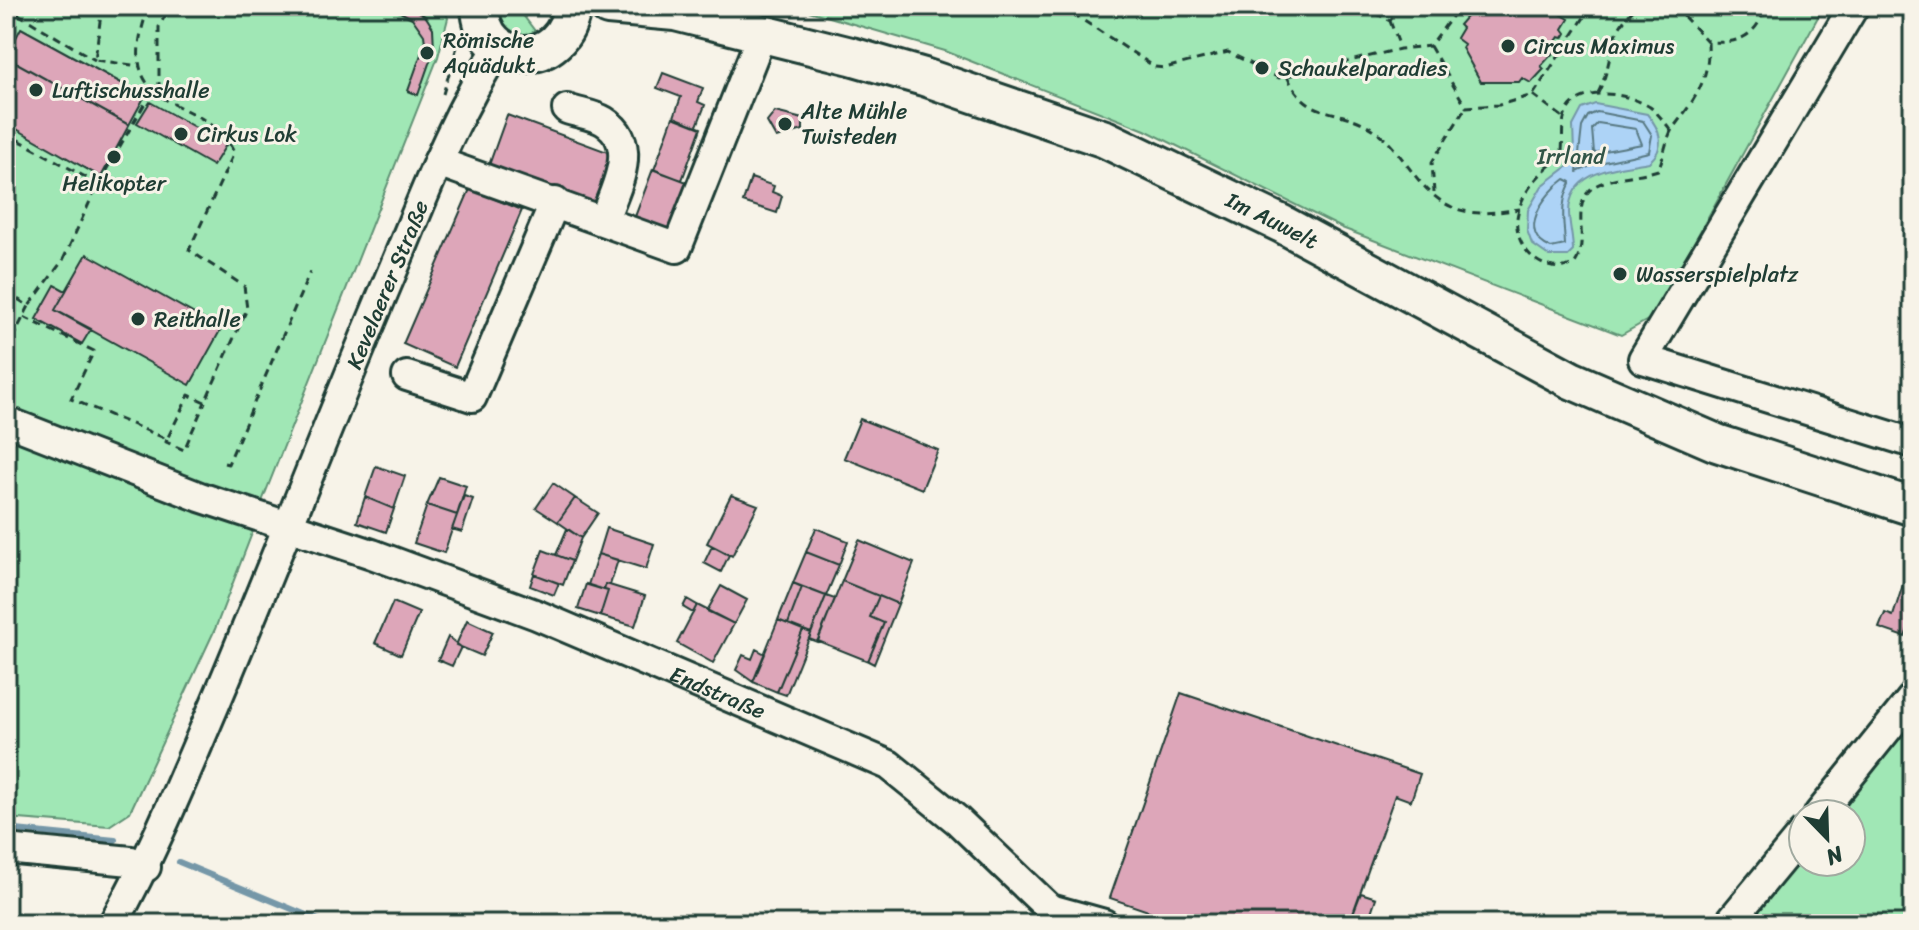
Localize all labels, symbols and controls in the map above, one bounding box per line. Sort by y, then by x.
place label: Römische Aquädukt [442,21,536,85]
place label: Circus Maximus [1524,27,1674,66]
marker: Circus Maximus [1499,37,1517,55]
marker: Römische Aquädukt [418,44,436,62]
place label: Schaukelparadies [1278,49,1448,88]
marker: Schaukelparadies [1253,59,1271,77]
place label: Luftischusshalle [52,71,210,110]
marker: Luftischusshalle [27,81,45,99]
place label: Alte Mühle Twisteden [800,92,907,156]
place label: Cirkus Lok [197,115,297,154]
marker: Alte Mühle Twisteden [776,115,794,133]
marker: Cirkus Lok [172,125,190,143]
park label: Irrland [1536,137,1606,176]
marker: Helikopter [105,148,123,166]
place label: Helikopter [62,164,168,203]
street label: Im Auwelt [1218,180,1326,260]
street label: Kevelaerer Straße [334,194,439,375]
place label: Wasserspielplatz [1636,255,1799,294]
marker: Wasserspielplatz [1611,265,1629,283]
place label: Reithalle [154,300,241,339]
marker: Reithalle [129,310,147,328]
street label: Endstraße [664,654,772,730]
north arrow [1787,798,1867,878]
text: N [1819,835,1850,877]

